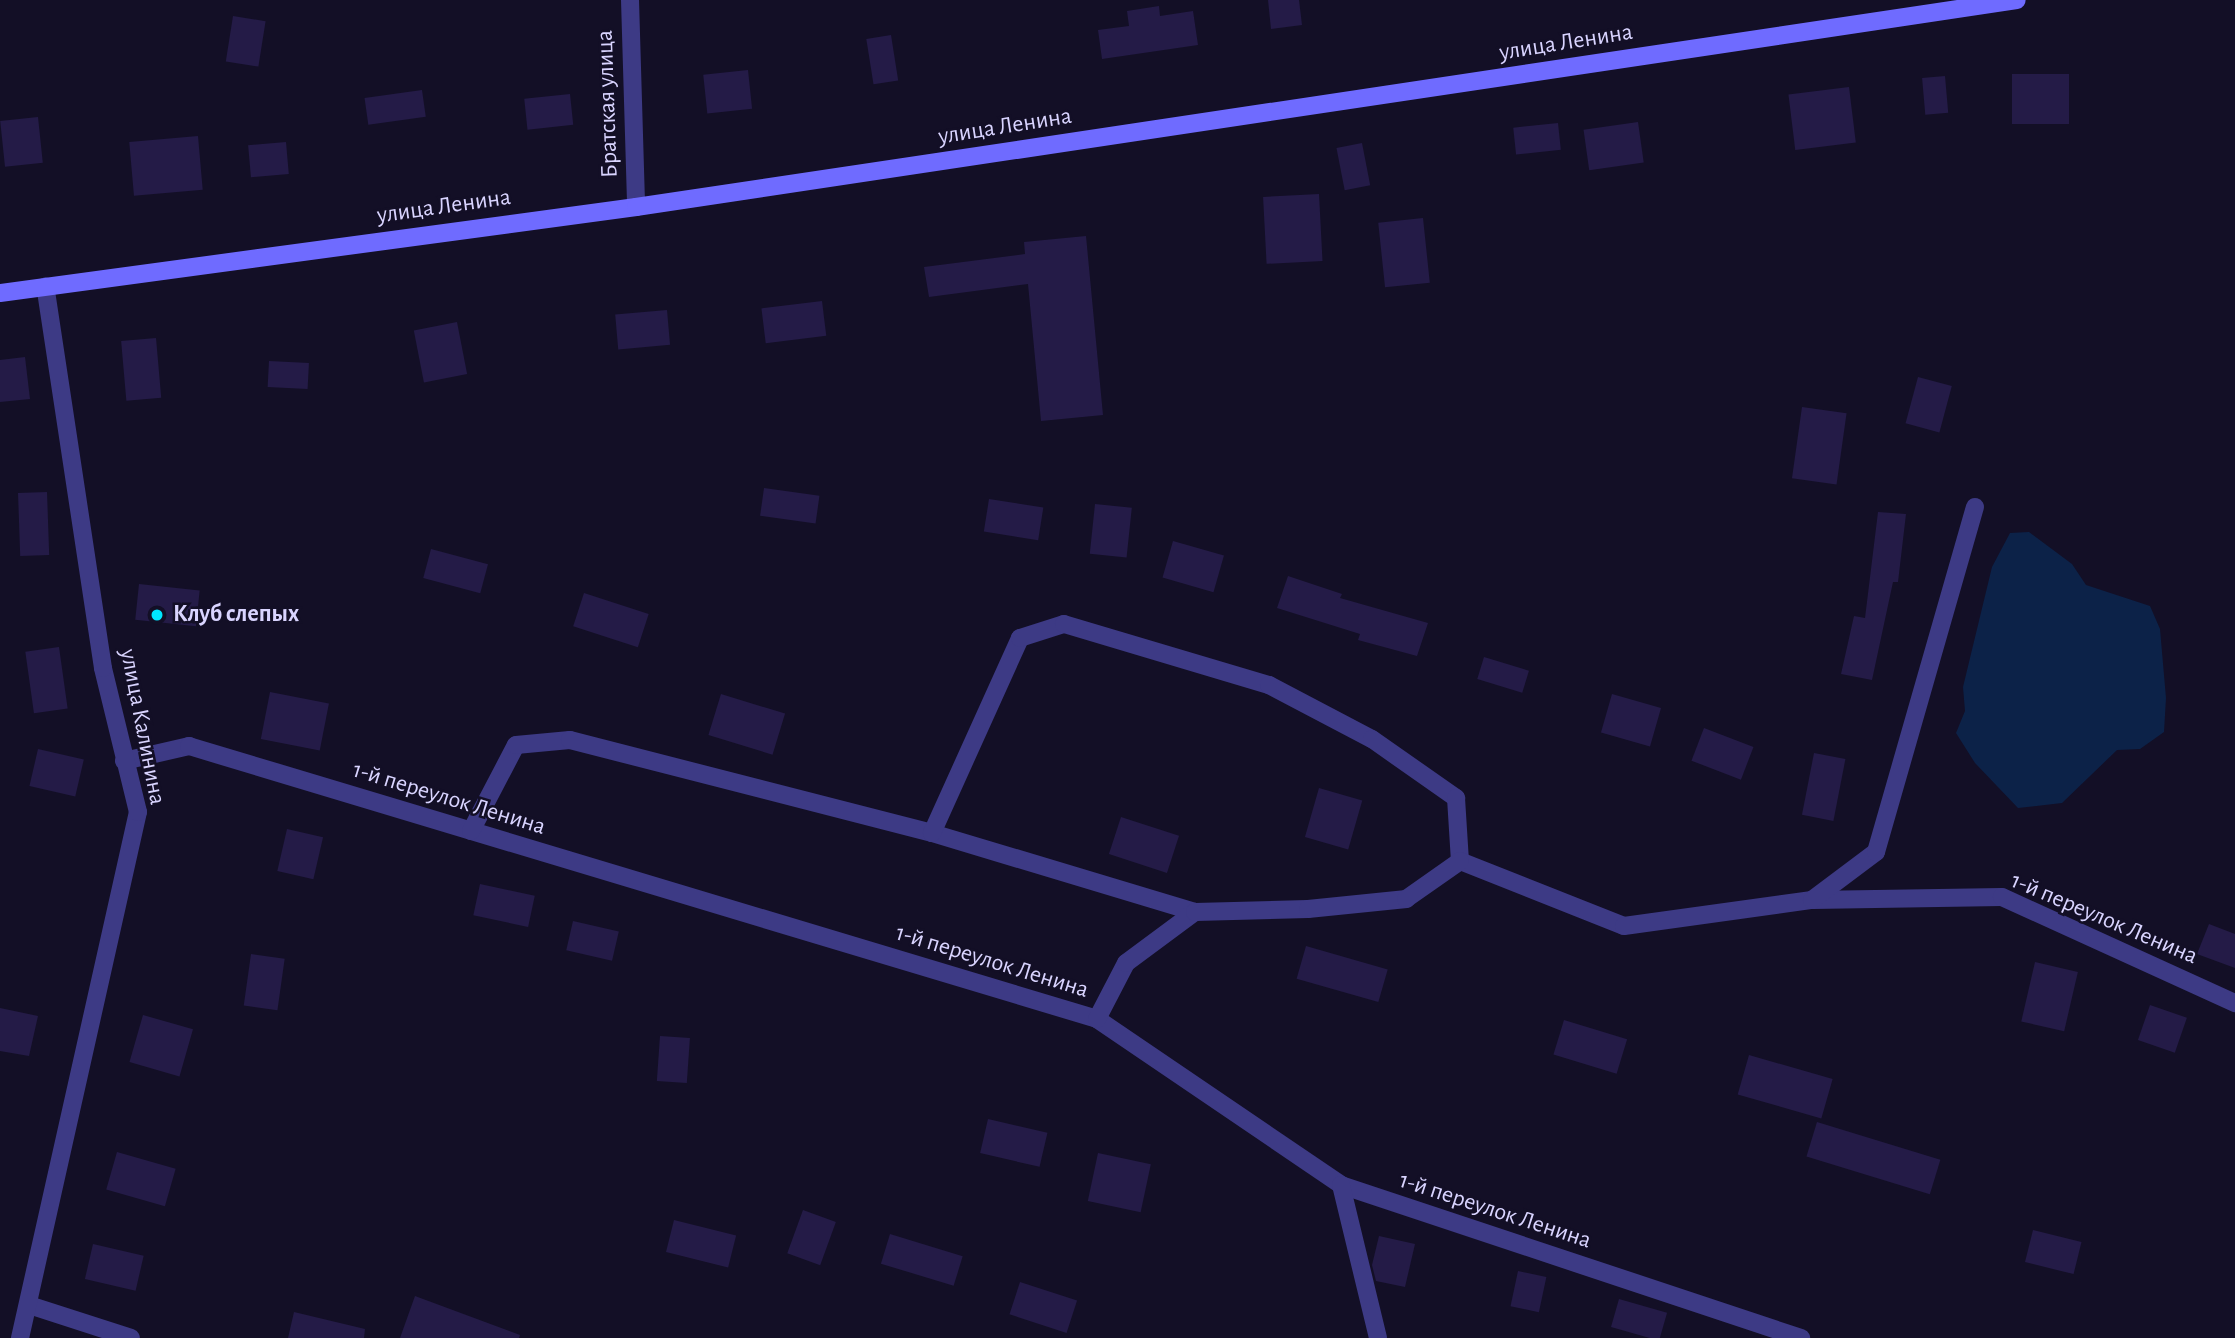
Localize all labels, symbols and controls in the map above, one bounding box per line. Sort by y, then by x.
street label: улица Ленина [1497,18,1635,68]
street label: Братская улица [591,30,625,178]
street label: улица Ленина [936,102,1074,152]
street label: улица Ленина [375,183,513,231]
place label: Клуб слепых [173,601,299,629]
marker: Клуб слепых [147,605,167,625]
street label: улица Калинина [113,647,171,807]
street label: 1-й переулок Ленина [349,756,549,842]
street label: 1-й переулок Ленина [2006,867,2202,971]
street label: 1-й переулок Ленина [892,919,1092,1005]
street label: 1-й переулок Ленина [1395,1166,1595,1256]

